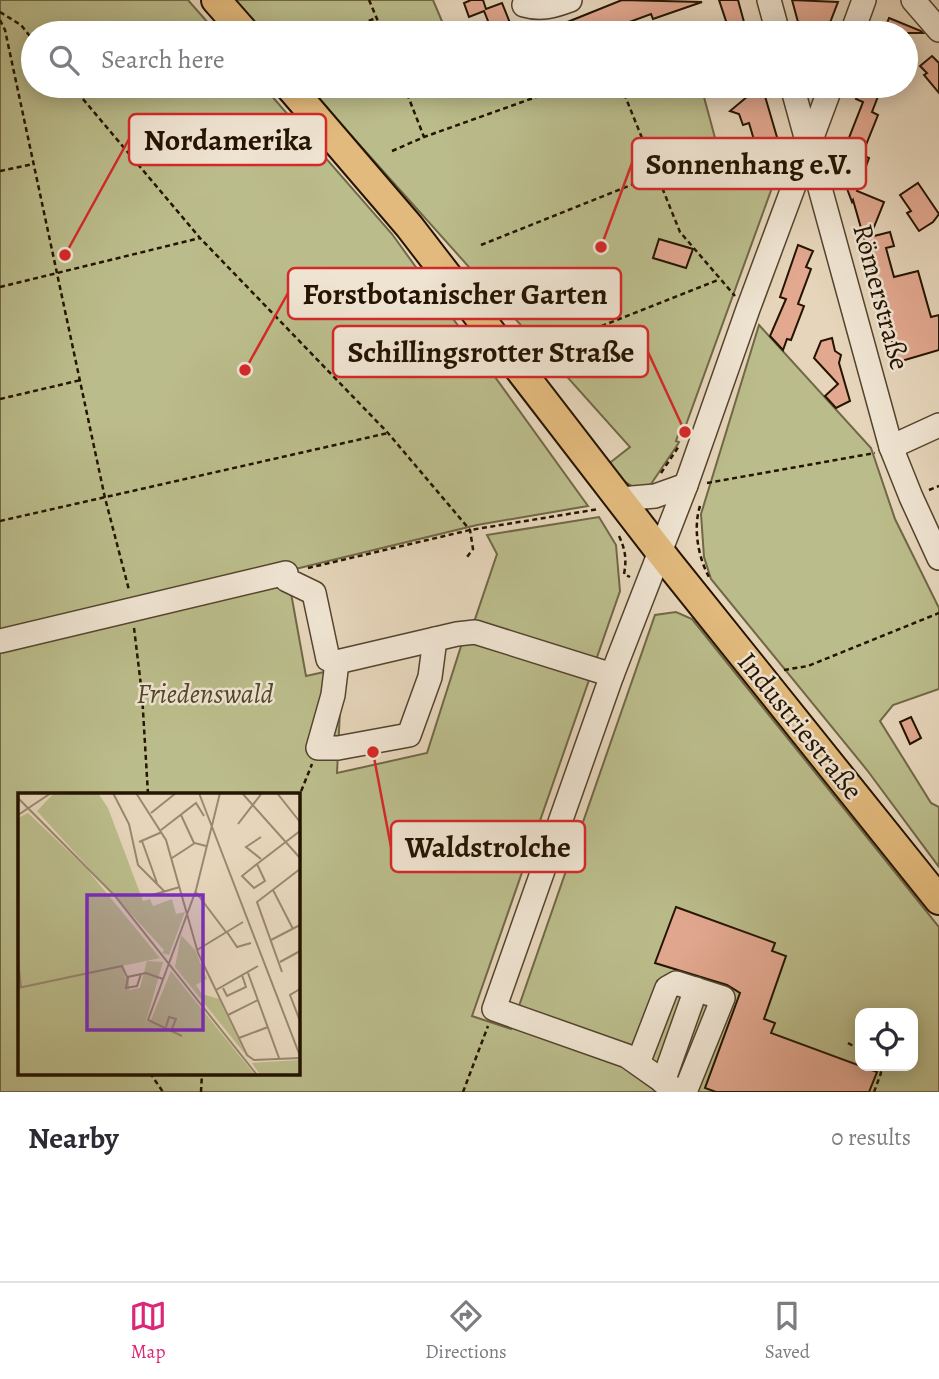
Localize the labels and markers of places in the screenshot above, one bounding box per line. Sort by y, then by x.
callout: Nordamerika [129,114,326,165]
callout: Sonnenhang e.V. [632,138,866,189]
callout: Forstbotanischer Garten [288,268,621,319]
callout: Schillingsrotter Straße [333,326,648,377]
callout: Waldstrolche [391,821,585,872]

